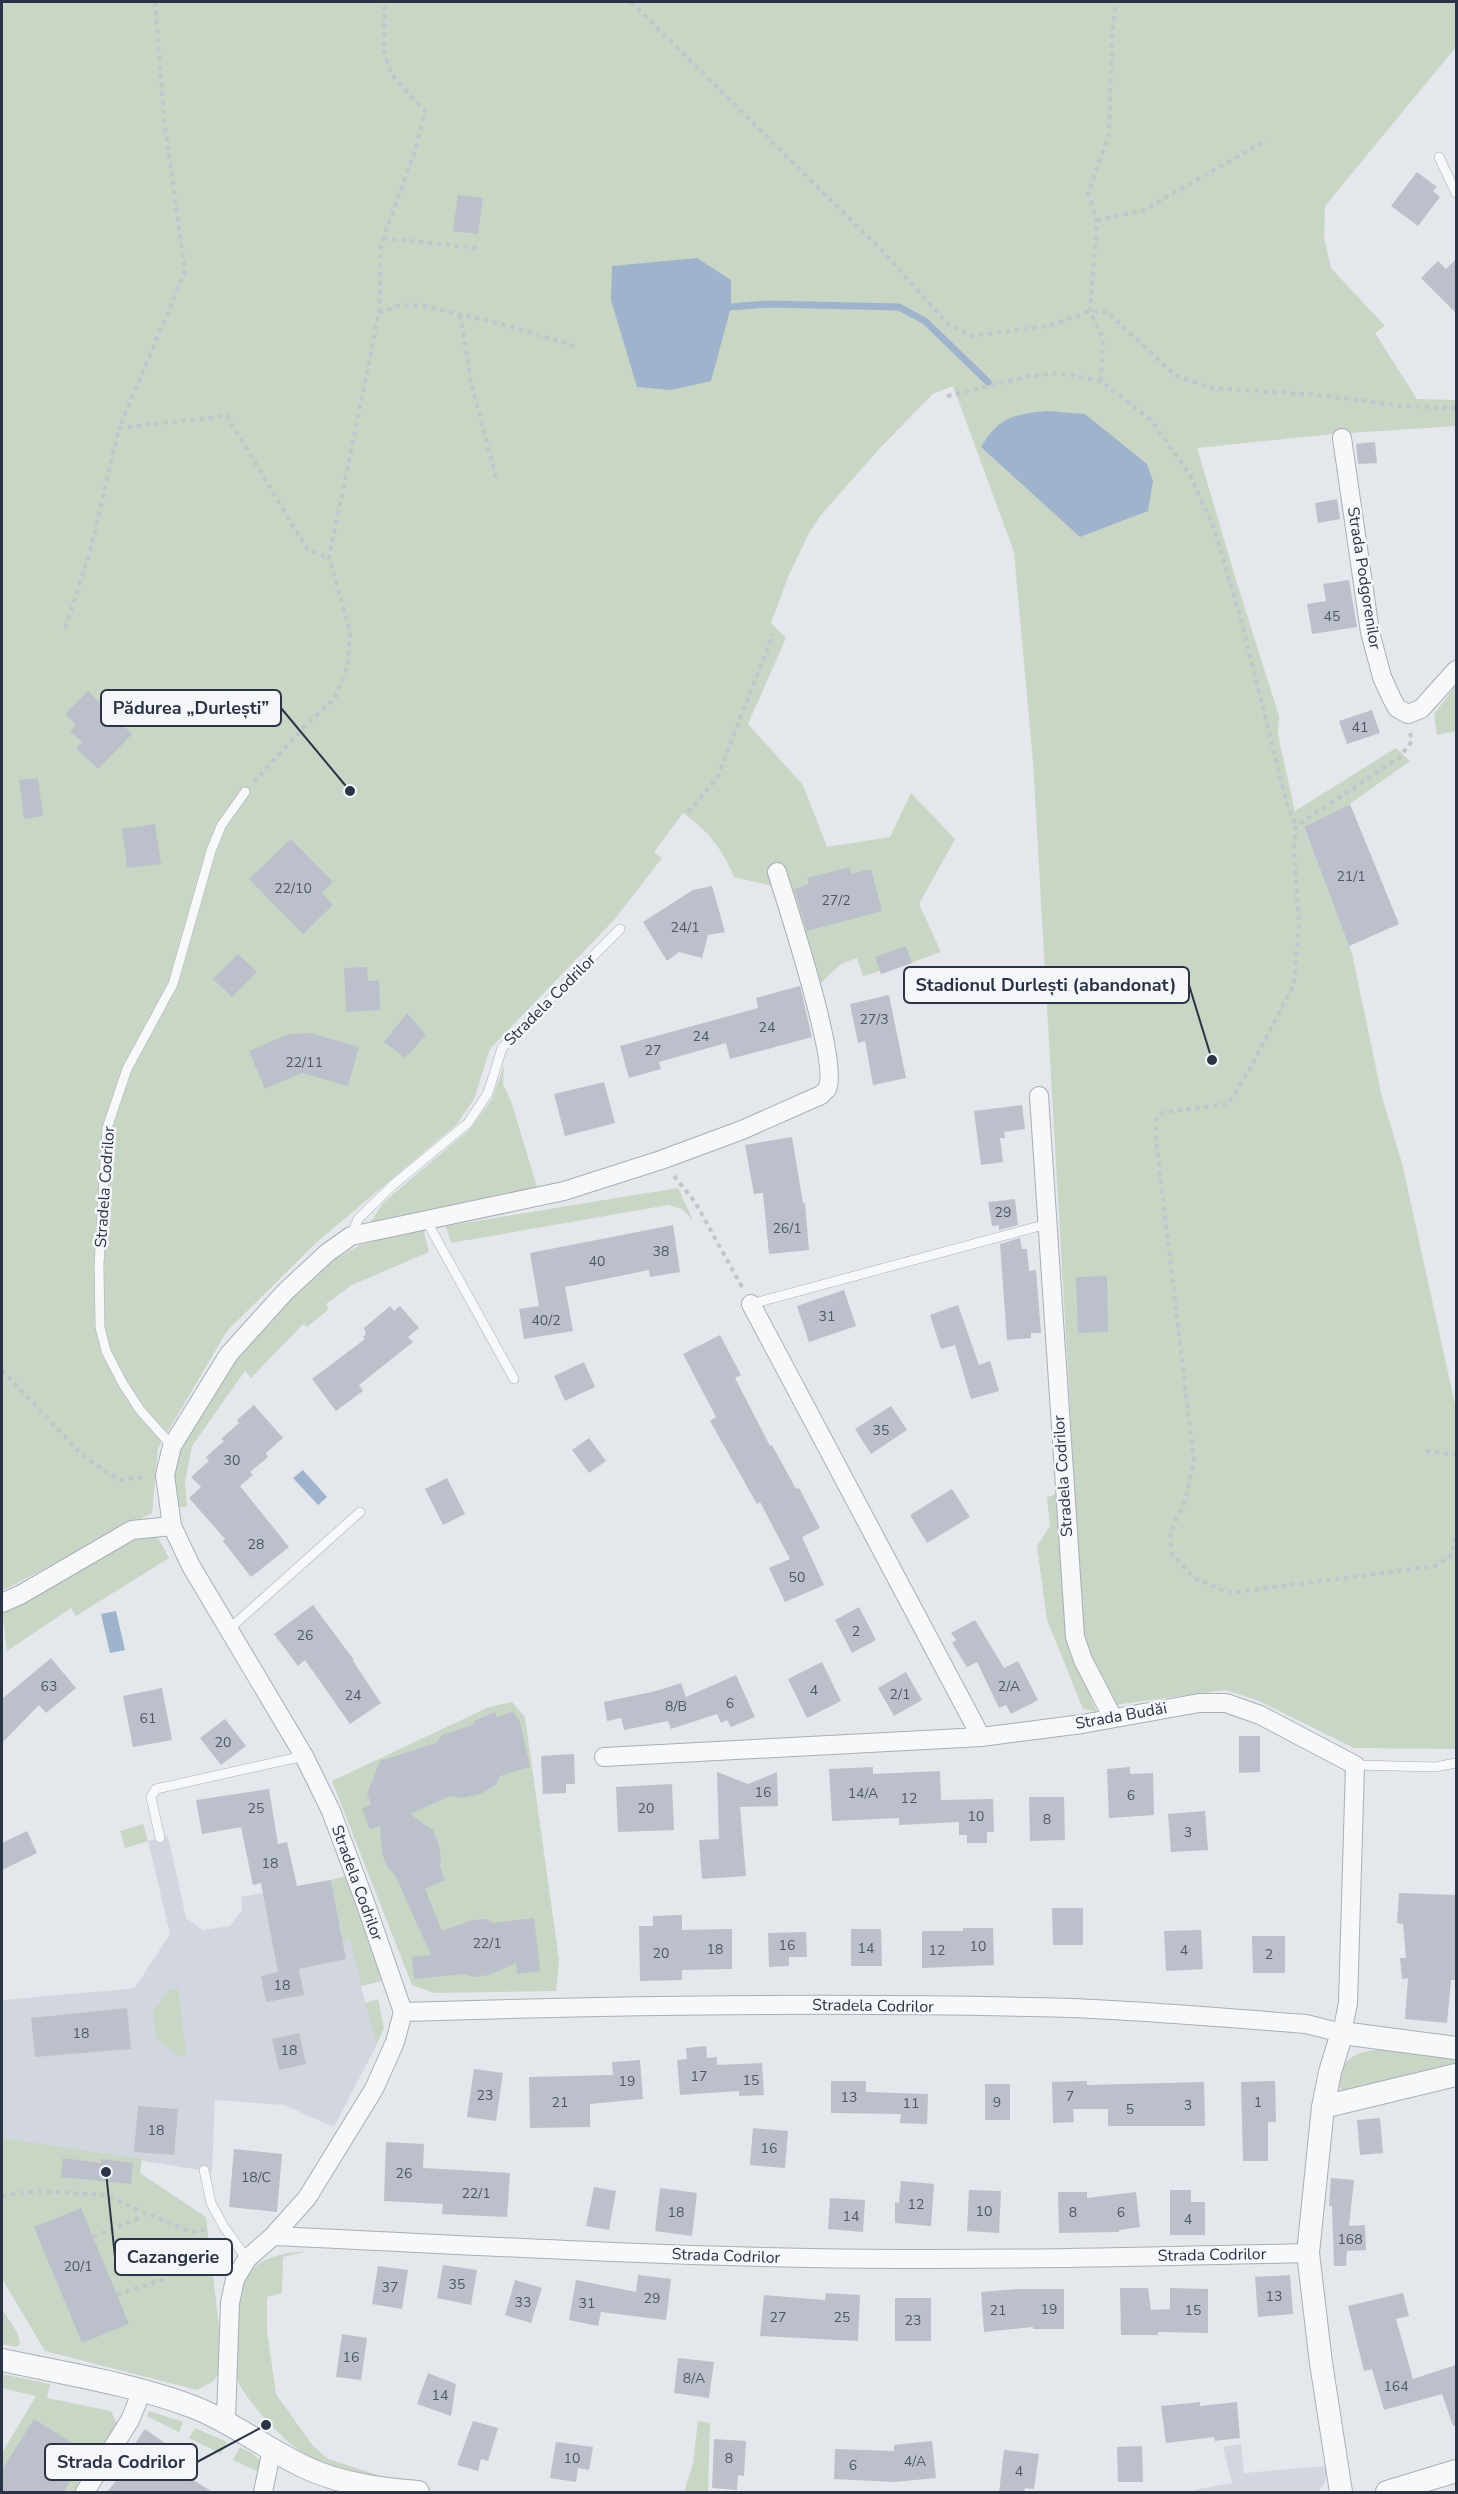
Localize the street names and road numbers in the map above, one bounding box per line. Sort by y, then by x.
street label: Strada Podgorenilor [1342,505,1386,651]
street label: Stradela Codrilor [499,949,601,1051]
street label: Stradela Codrilor [90,1125,120,1249]
street label: Stradela Codrilor [1048,1414,1078,1538]
street label: Strada Budăi [1073,1697,1169,1735]
street label: Stradela Codrilor [326,1822,388,1944]
street label: Stradela Codrilor [812,1994,934,2018]
street label: Strada Codrilor [671,2243,781,2269]
street label: Strada Codrilor [1158,2243,1267,2267]

